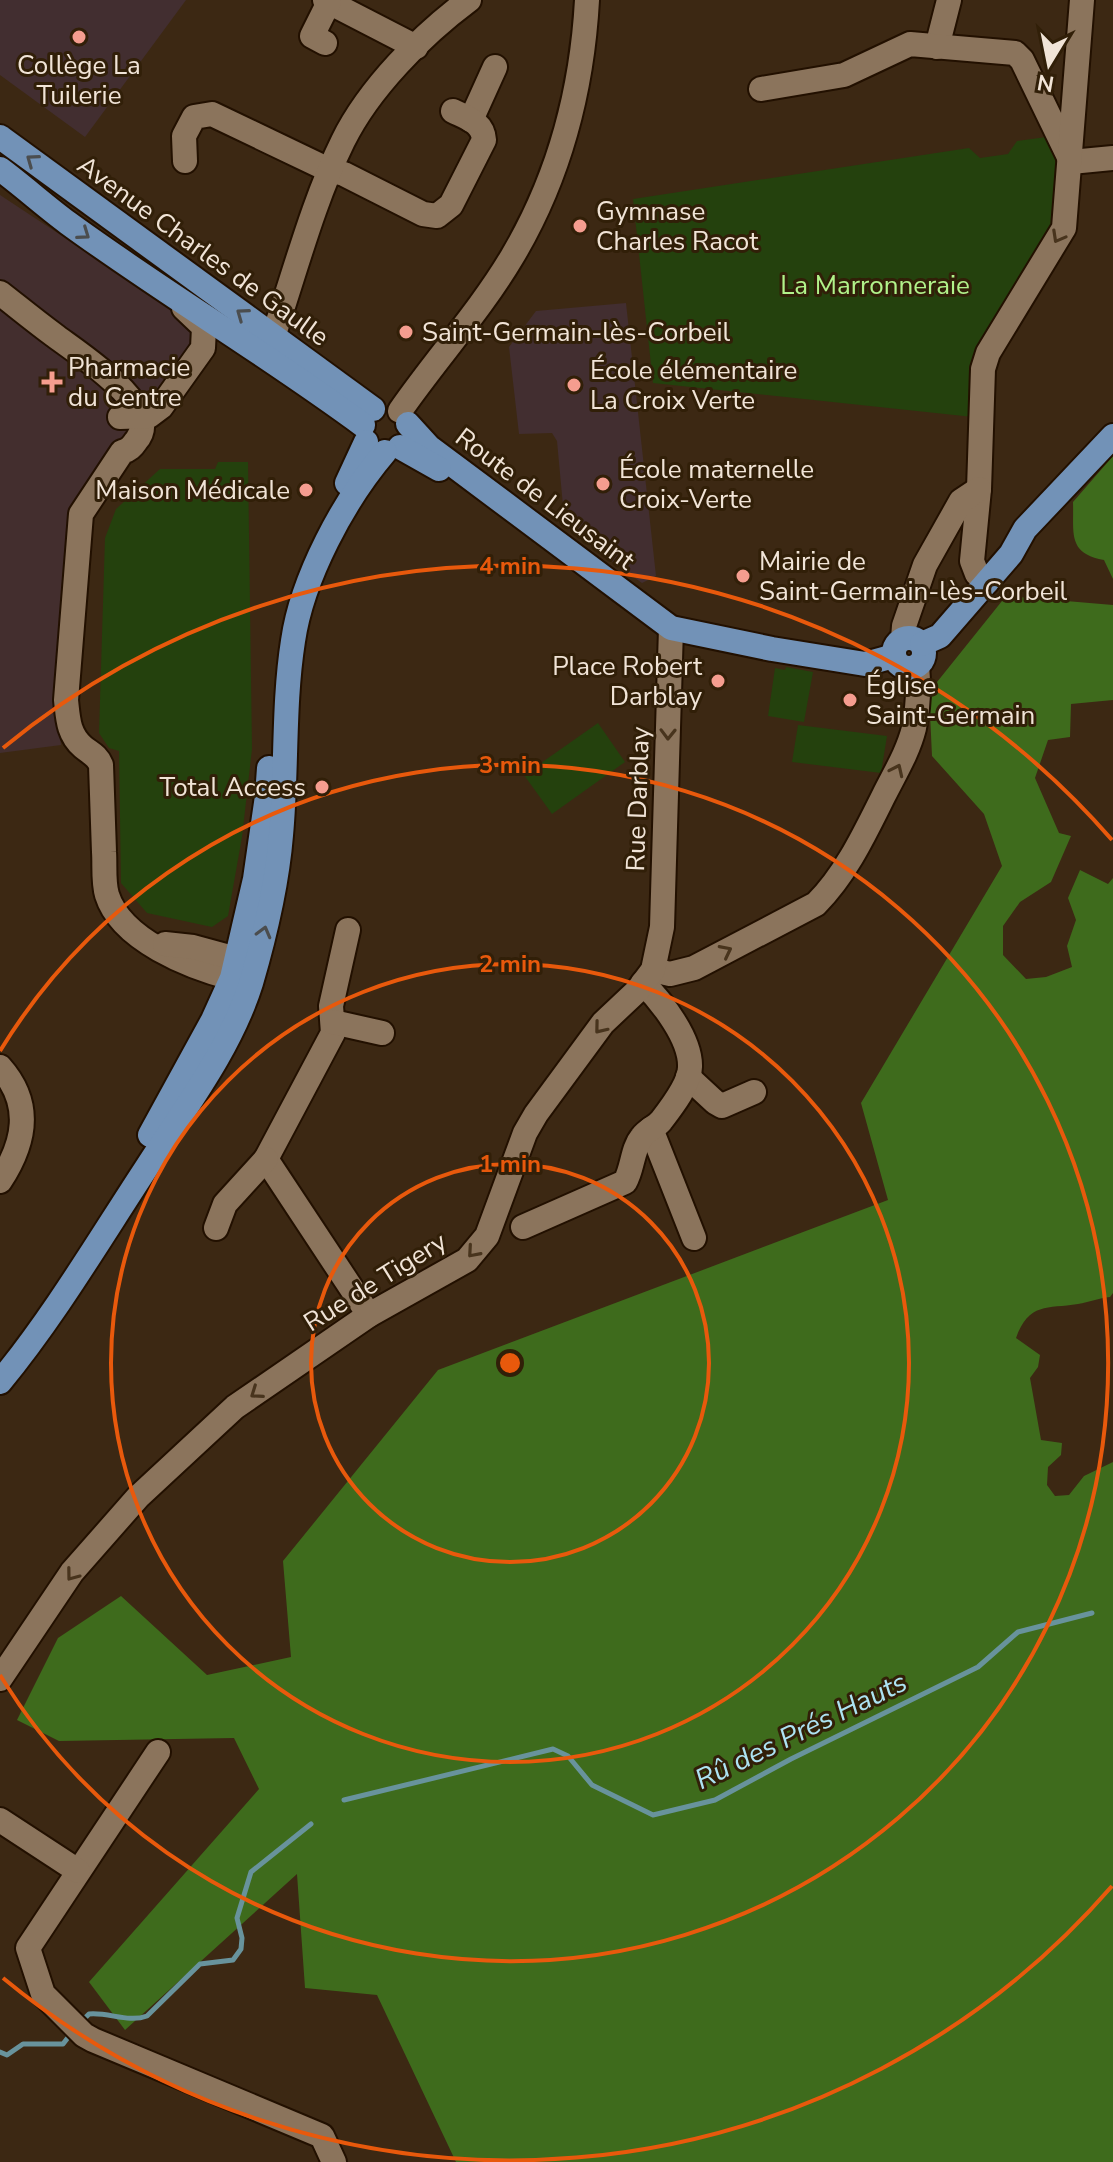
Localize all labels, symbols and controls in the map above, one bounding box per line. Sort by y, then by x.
north arrow [1009,24,1089,104]
marker: Collège La Tuilerie [70,28,88,46]
place label: Collège La Tuilerie [17,48,141,113]
text: N [1035,67,1056,99]
street label: Avenue Charles de Gaulle [70,148,336,354]
one-way arrow [26,156,41,170]
place label: Gymnase Charles Racot [596,194,759,259]
marker: Gymnase Charles Racot [571,217,589,235]
one-way arrow [75,224,89,239]
one-way arrow [1052,229,1067,244]
park label: La Marronneraie [780,268,970,303]
one-way arrow [236,309,250,324]
place label: Saint-Germain-lès-Corbeil [422,315,731,350]
marker: Saint-Germain-lès-Corbeil [397,323,415,341]
place label: Pharmacie du Centre [68,350,190,415]
place label: École élémentaire La Croix Verte [590,353,797,418]
marker: Pharmacie du Centre [43,373,61,391]
marker: École élémentaire La Croix Verte [565,376,583,394]
street label: Route de Lieusaint [448,420,643,579]
place label: École maternelle Croix-Verte [619,452,814,517]
place label: Maison Médicale [95,473,290,508]
marker: École maternelle Croix-Verte [594,475,612,493]
marker: Maison Médicale [297,481,315,499]
place label: Mairie de Saint-Germain-lès-Corbeil [759,544,1068,609]
text: 4 min [479,550,541,582]
marker: Mairie de Saint-Germain-lès-Corbeil [734,567,752,585]
place label: Place Robert Darblay [552,649,703,714]
place label: Église Saint-Germain [866,668,1035,733]
marker: Place Robert Darblay [709,672,727,690]
marker: Église Saint-Germain [841,691,859,709]
street label: Rue Darblay [618,725,658,872]
one-way arrow [660,728,677,741]
text: 3 min [479,749,541,781]
one-way arrow [887,763,903,778]
place label: Total Access [160,770,306,805]
marker: Total Access [313,778,331,796]
one-way arrow [255,925,272,939]
one-way arrow [717,946,732,961]
text: 2 min [479,948,541,980]
one-way arrow [596,1019,610,1034]
text: 1 min [479,1148,541,1180]
street label: Rue de Tigery [297,1224,454,1340]
one-way arrow [468,1242,483,1257]
centre of rings [496,1349,524,1377]
one-way arrow [251,1383,265,1398]
one-way arrow [67,1566,81,1580]
water label: Rû des Prés Hauts [689,1663,913,1799]

